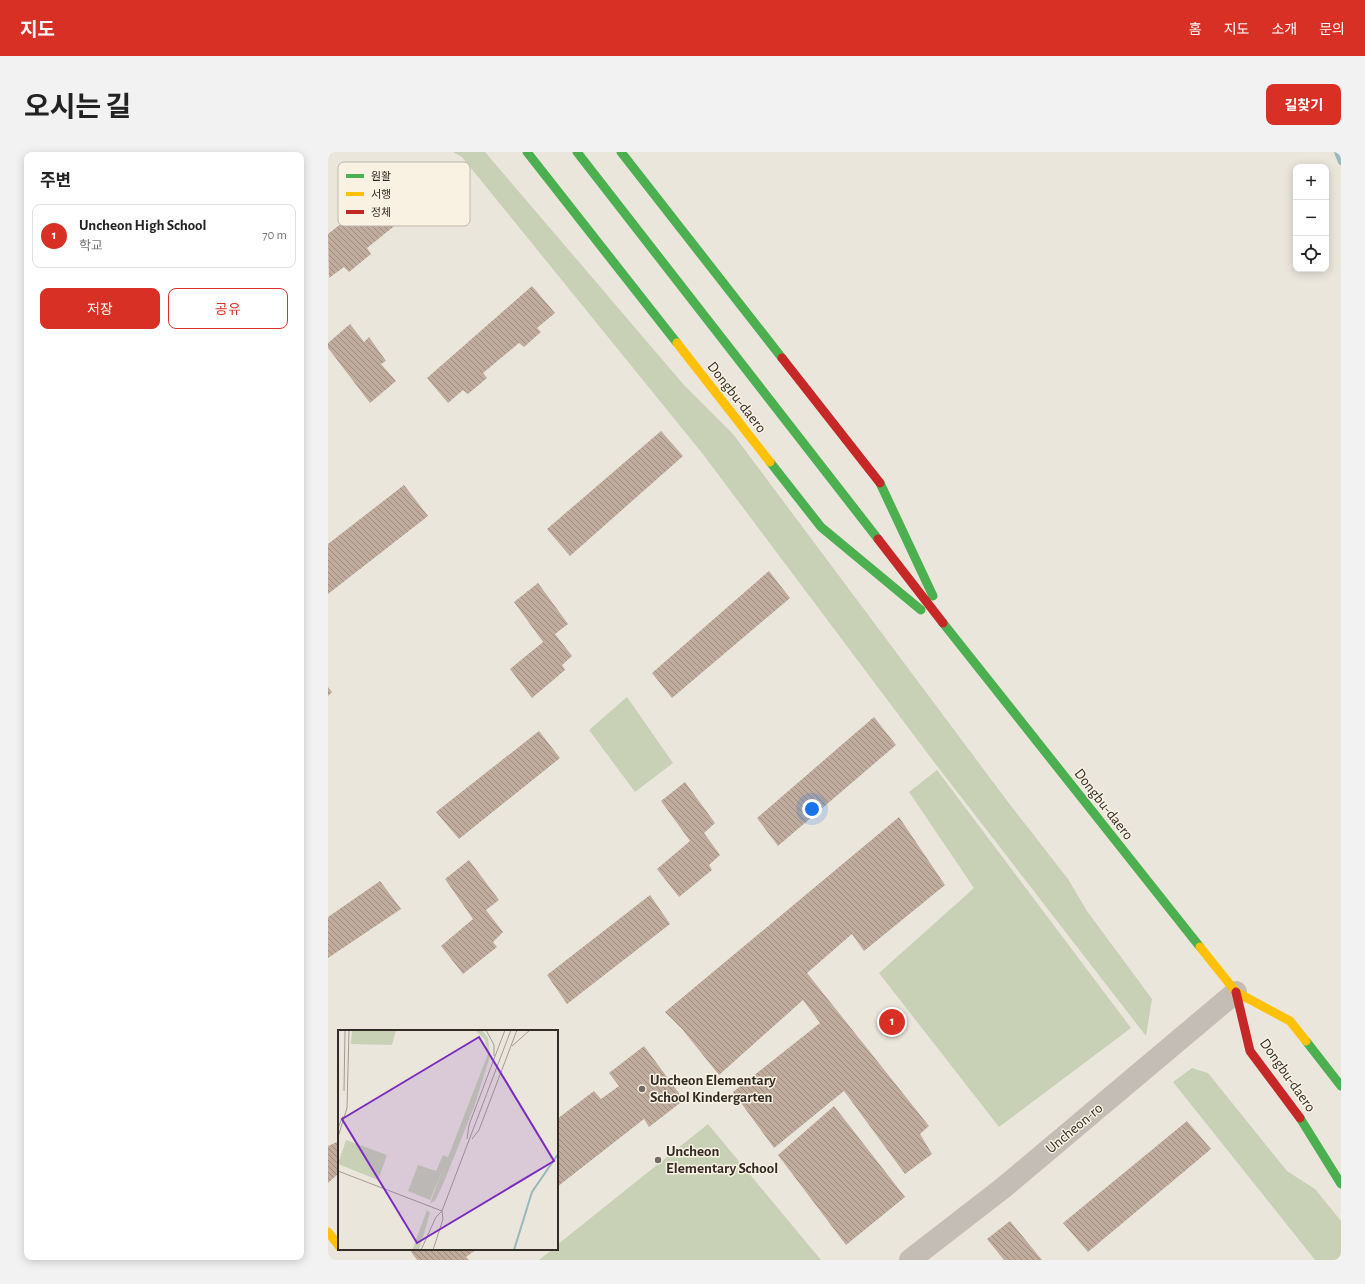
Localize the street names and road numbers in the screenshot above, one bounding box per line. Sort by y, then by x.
street label: Dongbu-daero [704,359,769,436]
street label: Dongbu-daero [1071,766,1136,843]
street label: Dongbu-daero [1257,1036,1318,1115]
street label: Uncheon-ro [1043,1100,1106,1156]

